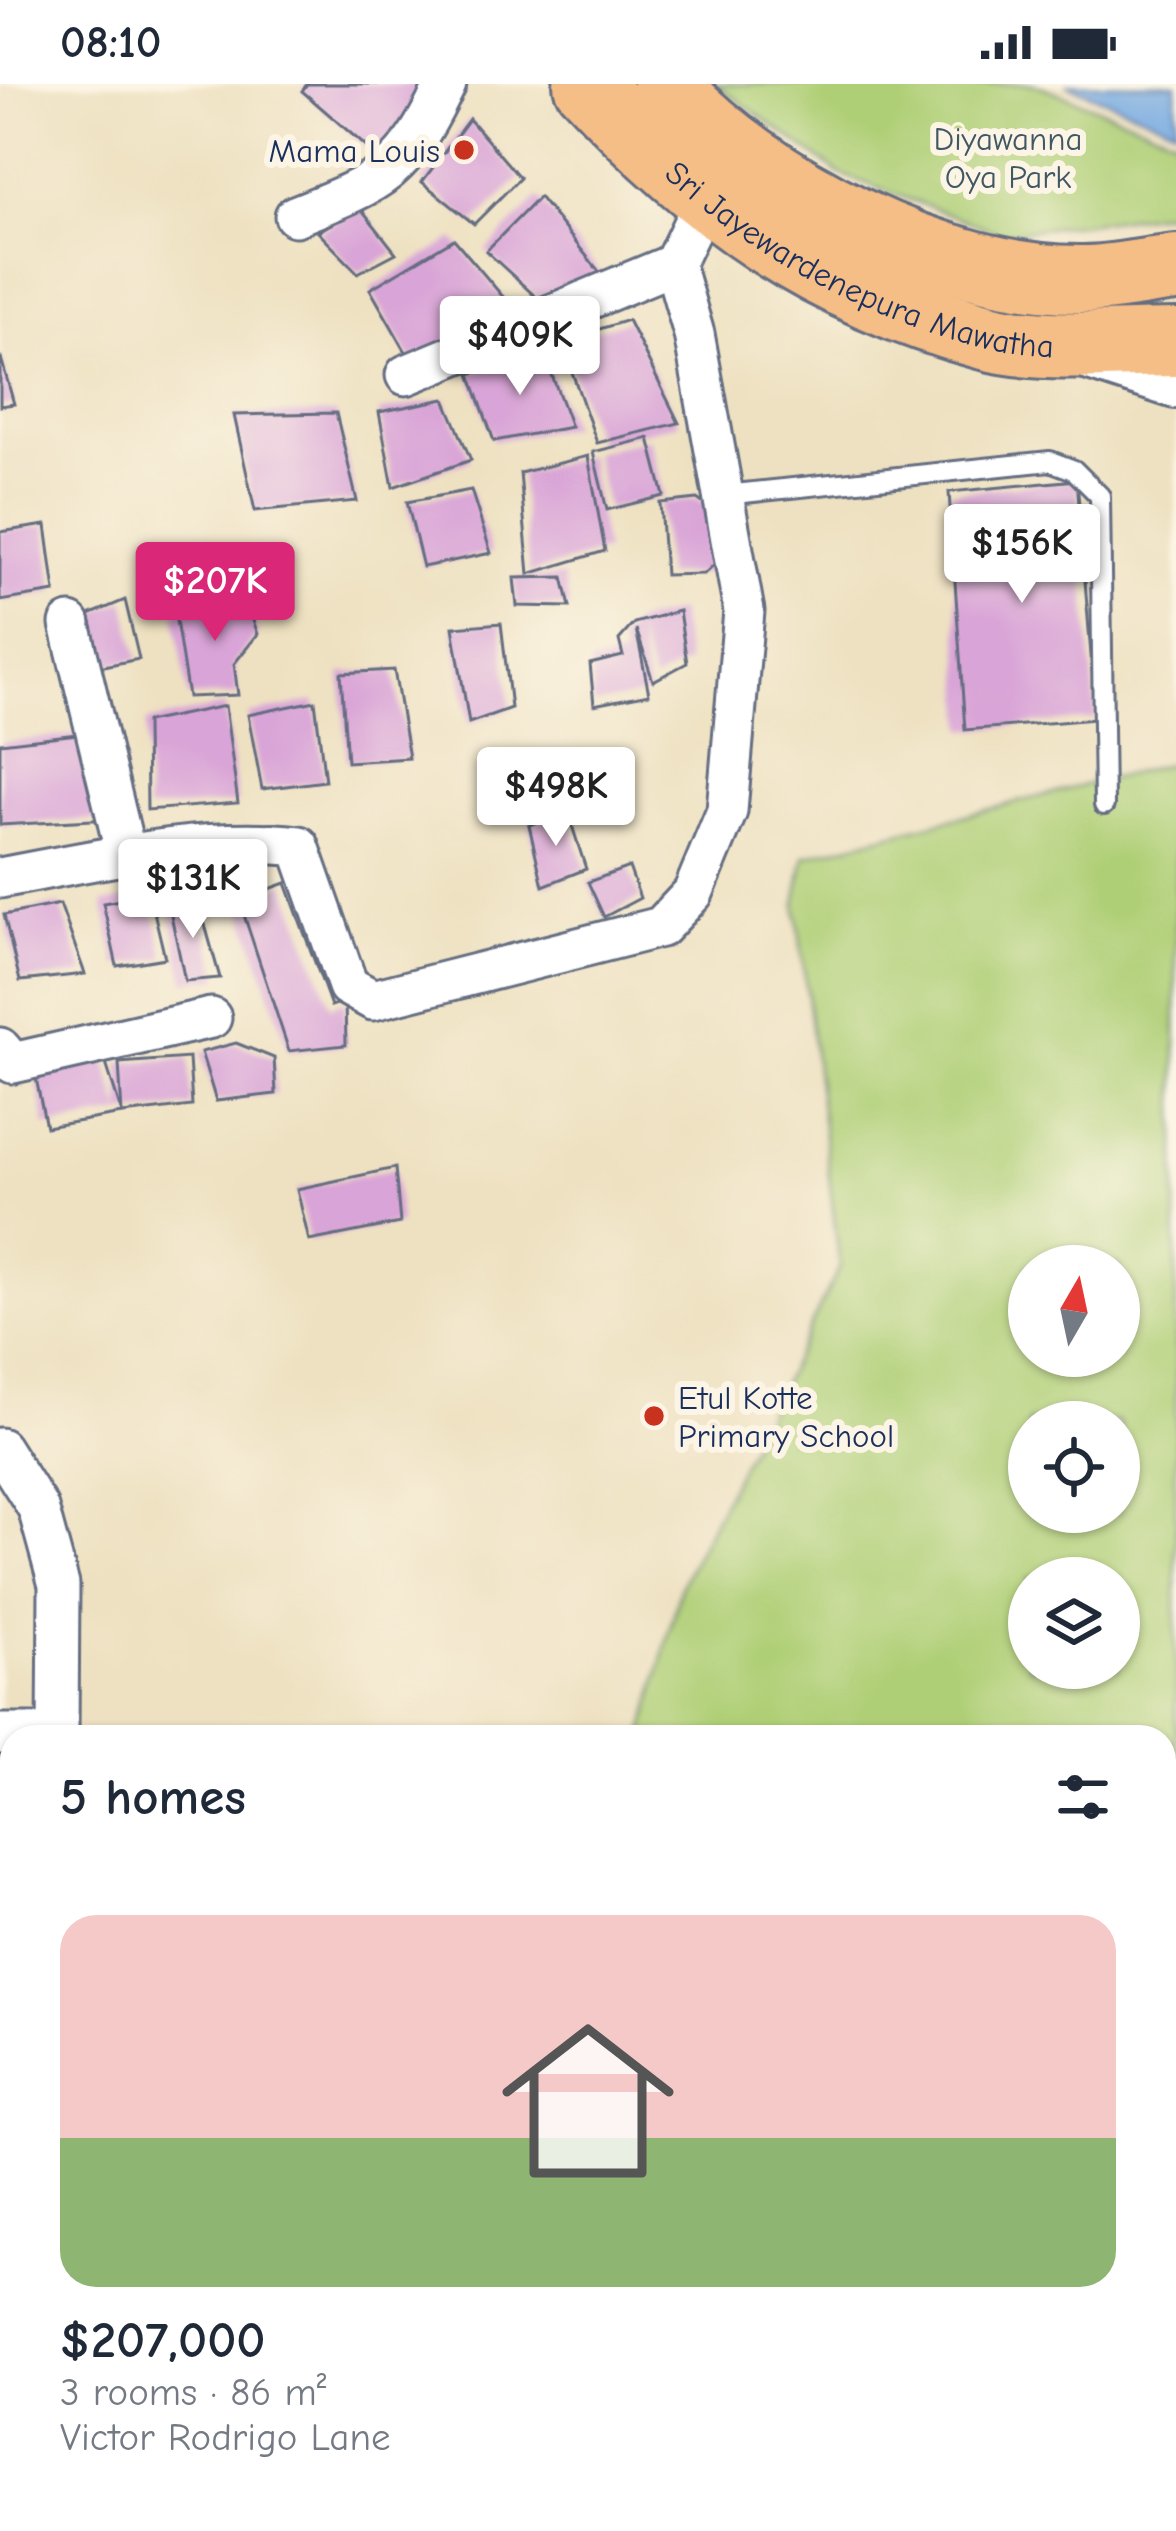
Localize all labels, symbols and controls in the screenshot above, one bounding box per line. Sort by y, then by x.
text: 08:10 [60,16,162,68]
park label: Diyawanna Oya Park [933,120,1083,196]
place label: Mama Louis [268,132,440,170]
marker: Mama Louis [451,137,477,163]
street label: Sri Jayewardenepura Mawatha [658,153,1055,365]
pin: $409K [436,296,604,398]
text: $409K [467,312,573,357]
pin: $156K [938,504,1106,606]
text: $156K [971,520,1073,565]
pin: $207K [131,542,299,644]
text: $207K [163,558,267,603]
pin: $498K [472,747,640,849]
text: $498K [504,763,608,808]
pin: $131K [109,839,277,941]
text: $131K [145,855,241,900]
north arrow [1008,1245,1140,1377]
map controls [1008,1245,1140,1689]
place label: Etul Kotte Primary School [678,1379,894,1455]
button: locate [1008,1401,1140,1533]
marker: Etul Kotte Primary School [641,1403,667,1429]
button: layers [1008,1557,1140,1689]
icon: filters [1050,1764,1116,1830]
text: 5 homes [60,1768,246,1827]
icon: home [480,1993,696,2209]
text: $207,000 [60,2311,265,2370]
text: 3 rooms · 86 m² [60,2370,326,2415]
text: Victor Rodrigo Lane [60,2415,391,2460]

